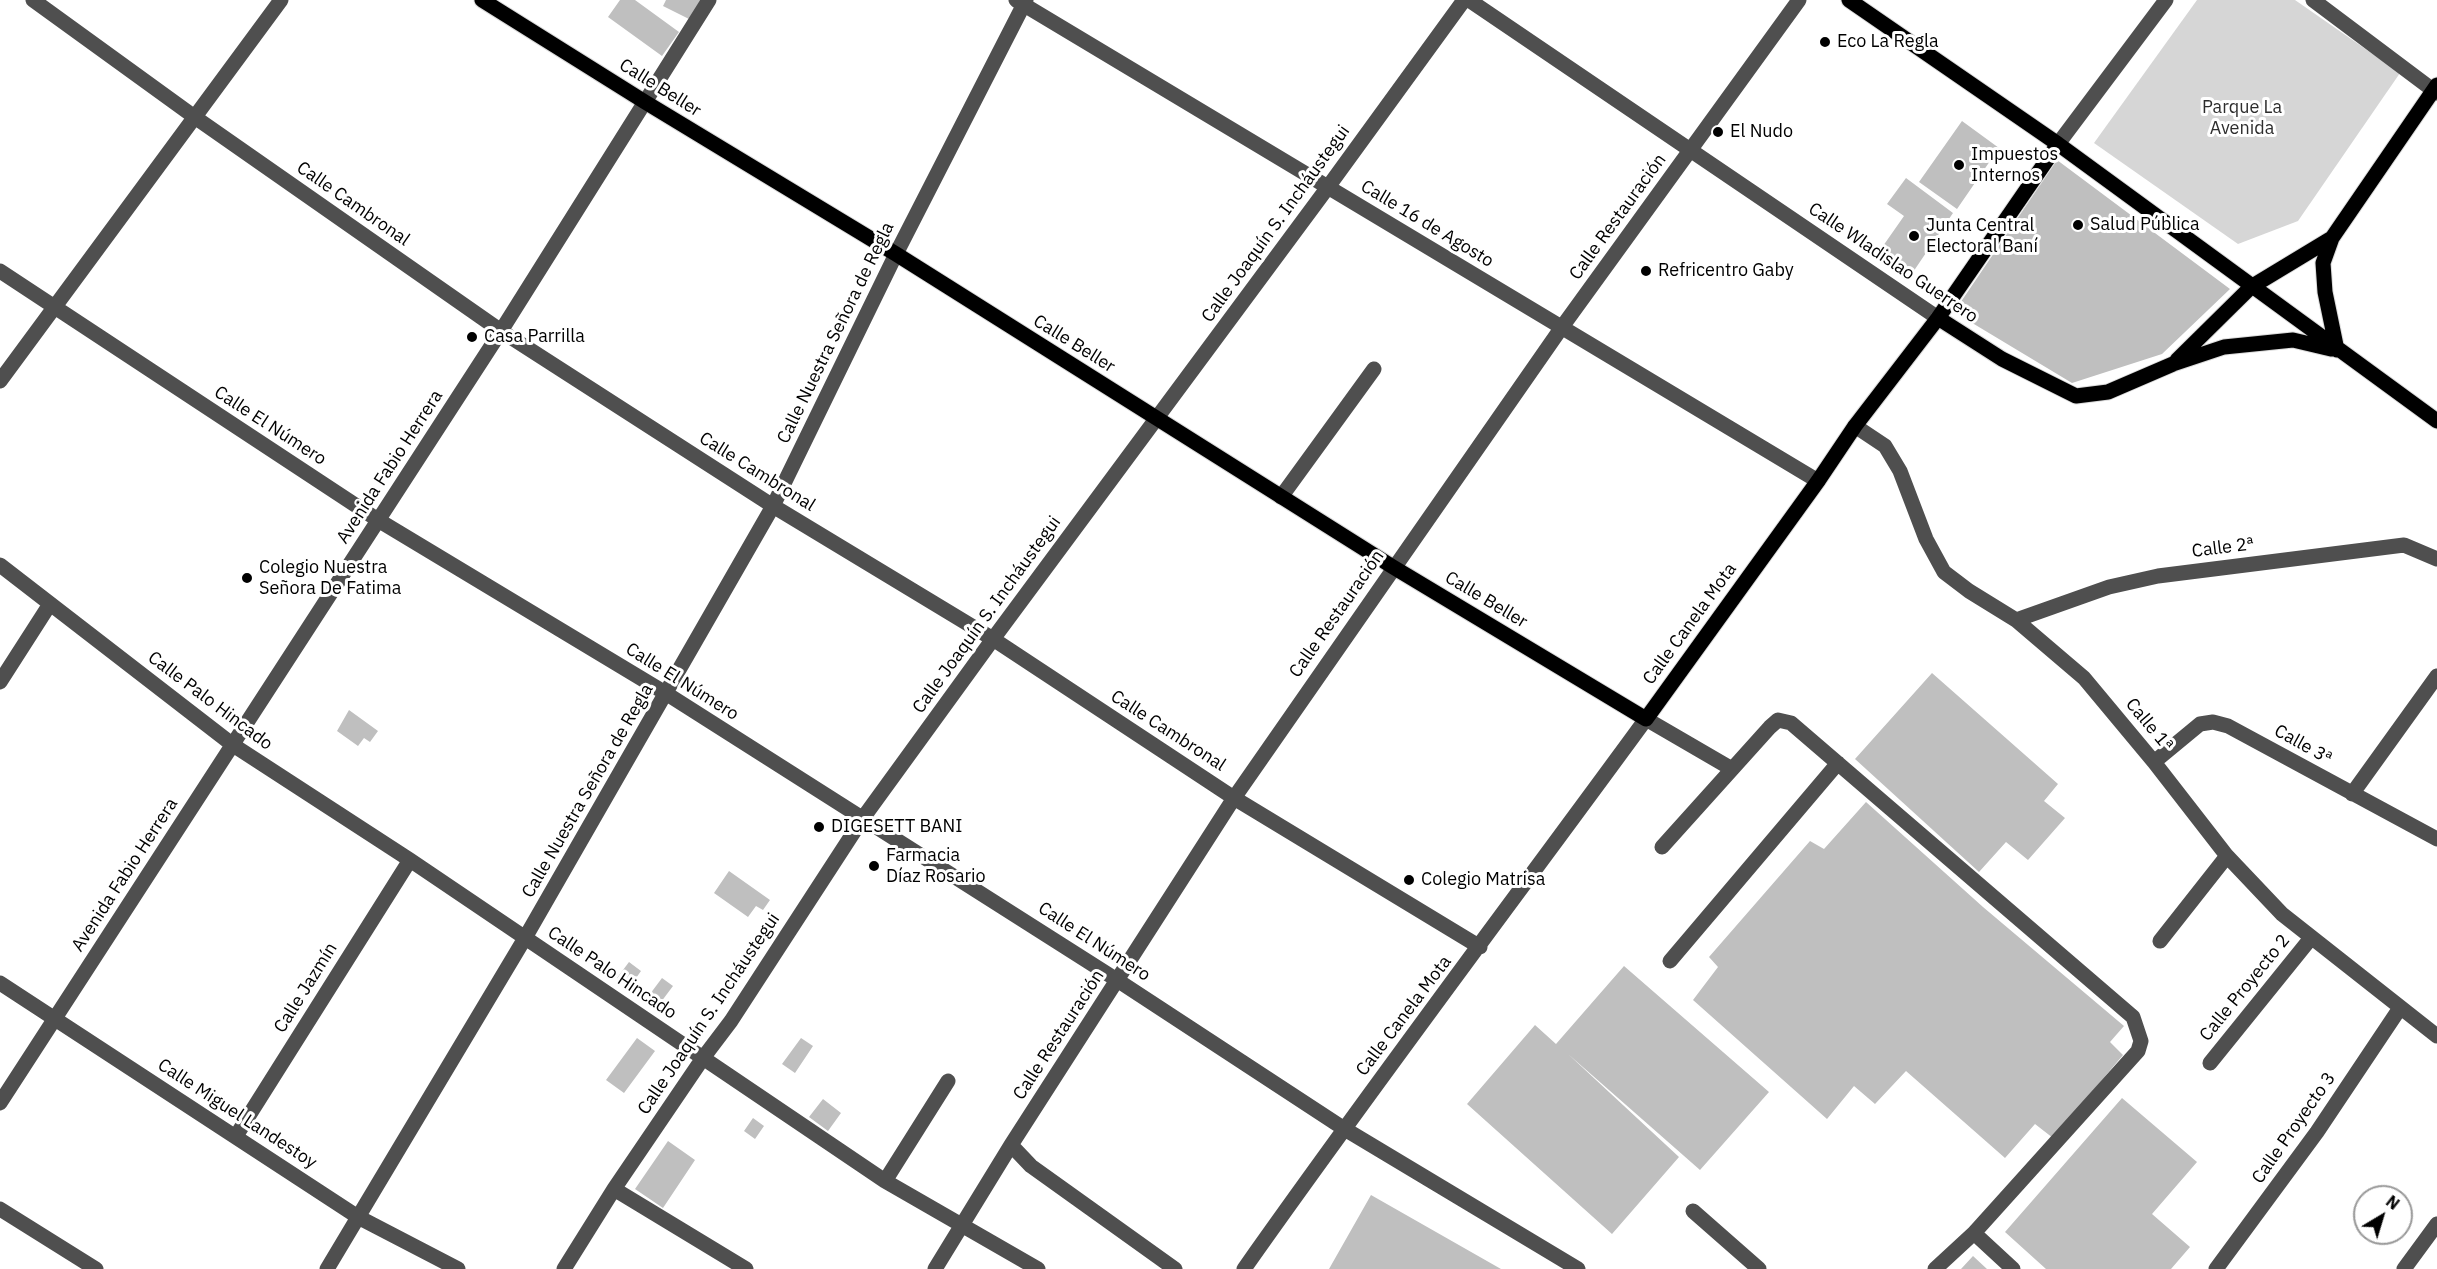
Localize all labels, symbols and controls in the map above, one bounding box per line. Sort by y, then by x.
place label: Eco La Regla [1837,31,1939,53]
marker: Eco La Regla [1818,35,1832,49]
street label: Calle Beller [615,54,705,122]
park label: Parque La Avenida [2202,97,2282,140]
street label: Calle Joaquín S. Incháustegui [1197,121,1355,327]
place label: El Nudo [1730,121,1793,143]
marker: El Nudo [1711,125,1725,139]
place label: Impuestos Internos [1971,144,2058,186]
street label: Calle Restauración [1565,150,1671,284]
street label: Calle Cambronal [292,157,414,251]
marker: Impuestos Internos [1952,158,1966,172]
street label: Calle 16 de Agosto [1357,176,1497,272]
street label: Calle Wladislao Guerrero [1804,198,1982,328]
place label: Salud Pública [2090,214,2200,236]
place label: Junta Central Electoral Baní [1926,215,2038,258]
marker: Salud Pública [2071,218,2085,232]
street label: Calle Nuestra Señora de Regla [773,219,899,447]
marker: Junta Central Electoral Baní [1907,229,1921,243]
place label: Refricentro Gaby [1658,260,1794,282]
marker: Refricentro Gaby [1639,264,1653,278]
street label: Calle Beller [1029,310,1119,378]
place label: Casa Parrilla [484,326,585,348]
marker: Casa Parrilla [465,330,479,344]
street label: Calle El Número [210,382,330,470]
street label: Avenida Fabio Herrera [332,386,448,548]
street label: Calle Cambronal [695,428,819,516]
street label: Calle Joaquín S. Incháustegui [908,512,1066,718]
street label: Calle 2ª [2191,533,2255,563]
street label: Calle Restauración [1285,546,1389,682]
place label: Colegio Nuestra Señora De Fatima [259,557,401,600]
street label: Calle Canela Mota [1639,559,1741,689]
street label: Calle Beller [1441,567,1531,633]
marker: Colegio Nuestra Señora De Fatima [240,571,254,585]
street label: Calle El Número [621,639,743,725]
street label: Calle Palo Hincado [143,647,277,755]
street label: Calle Nuestra Señora de Regla [518,680,658,902]
street label: Calle Cambronal [1106,686,1230,776]
street label: Calle 1ª [2121,694,2177,756]
street label: Calle 3ª [2270,720,2336,770]
street label: Avenida Fabio Herrera [67,794,183,956]
place label: DIGESETT BANI [831,816,963,838]
marker: DIGESETT BANI [812,820,826,834]
place label: Farmacia Díaz Rosario [886,845,986,888]
marker: Farmacia Díaz Rosario [867,859,881,873]
place label: Colegio Matrisa [1421,869,1545,891]
marker: Colegio Matrisa [1402,873,1416,887]
street label: Calle El Número [1034,898,1154,986]
street label: Calle Joaquín S. Incháustegui [633,909,785,1119]
street label: Calle Palo Hincado [543,922,681,1024]
street label: Calle Proyecto 2 [2195,930,2295,1046]
street label: Calle Jazmín [270,939,342,1037]
street label: Calle Canela Mota [1352,952,1456,1080]
street label: Calle Restauración [1009,966,1109,1104]
street label: Calle Miguel Landestoy [153,1054,321,1174]
street label: Calle Proyecto 3 [2248,1068,2340,1188]
north arrow [2353,1185,2413,1245]
text: N [2382,1191,2404,1214]

